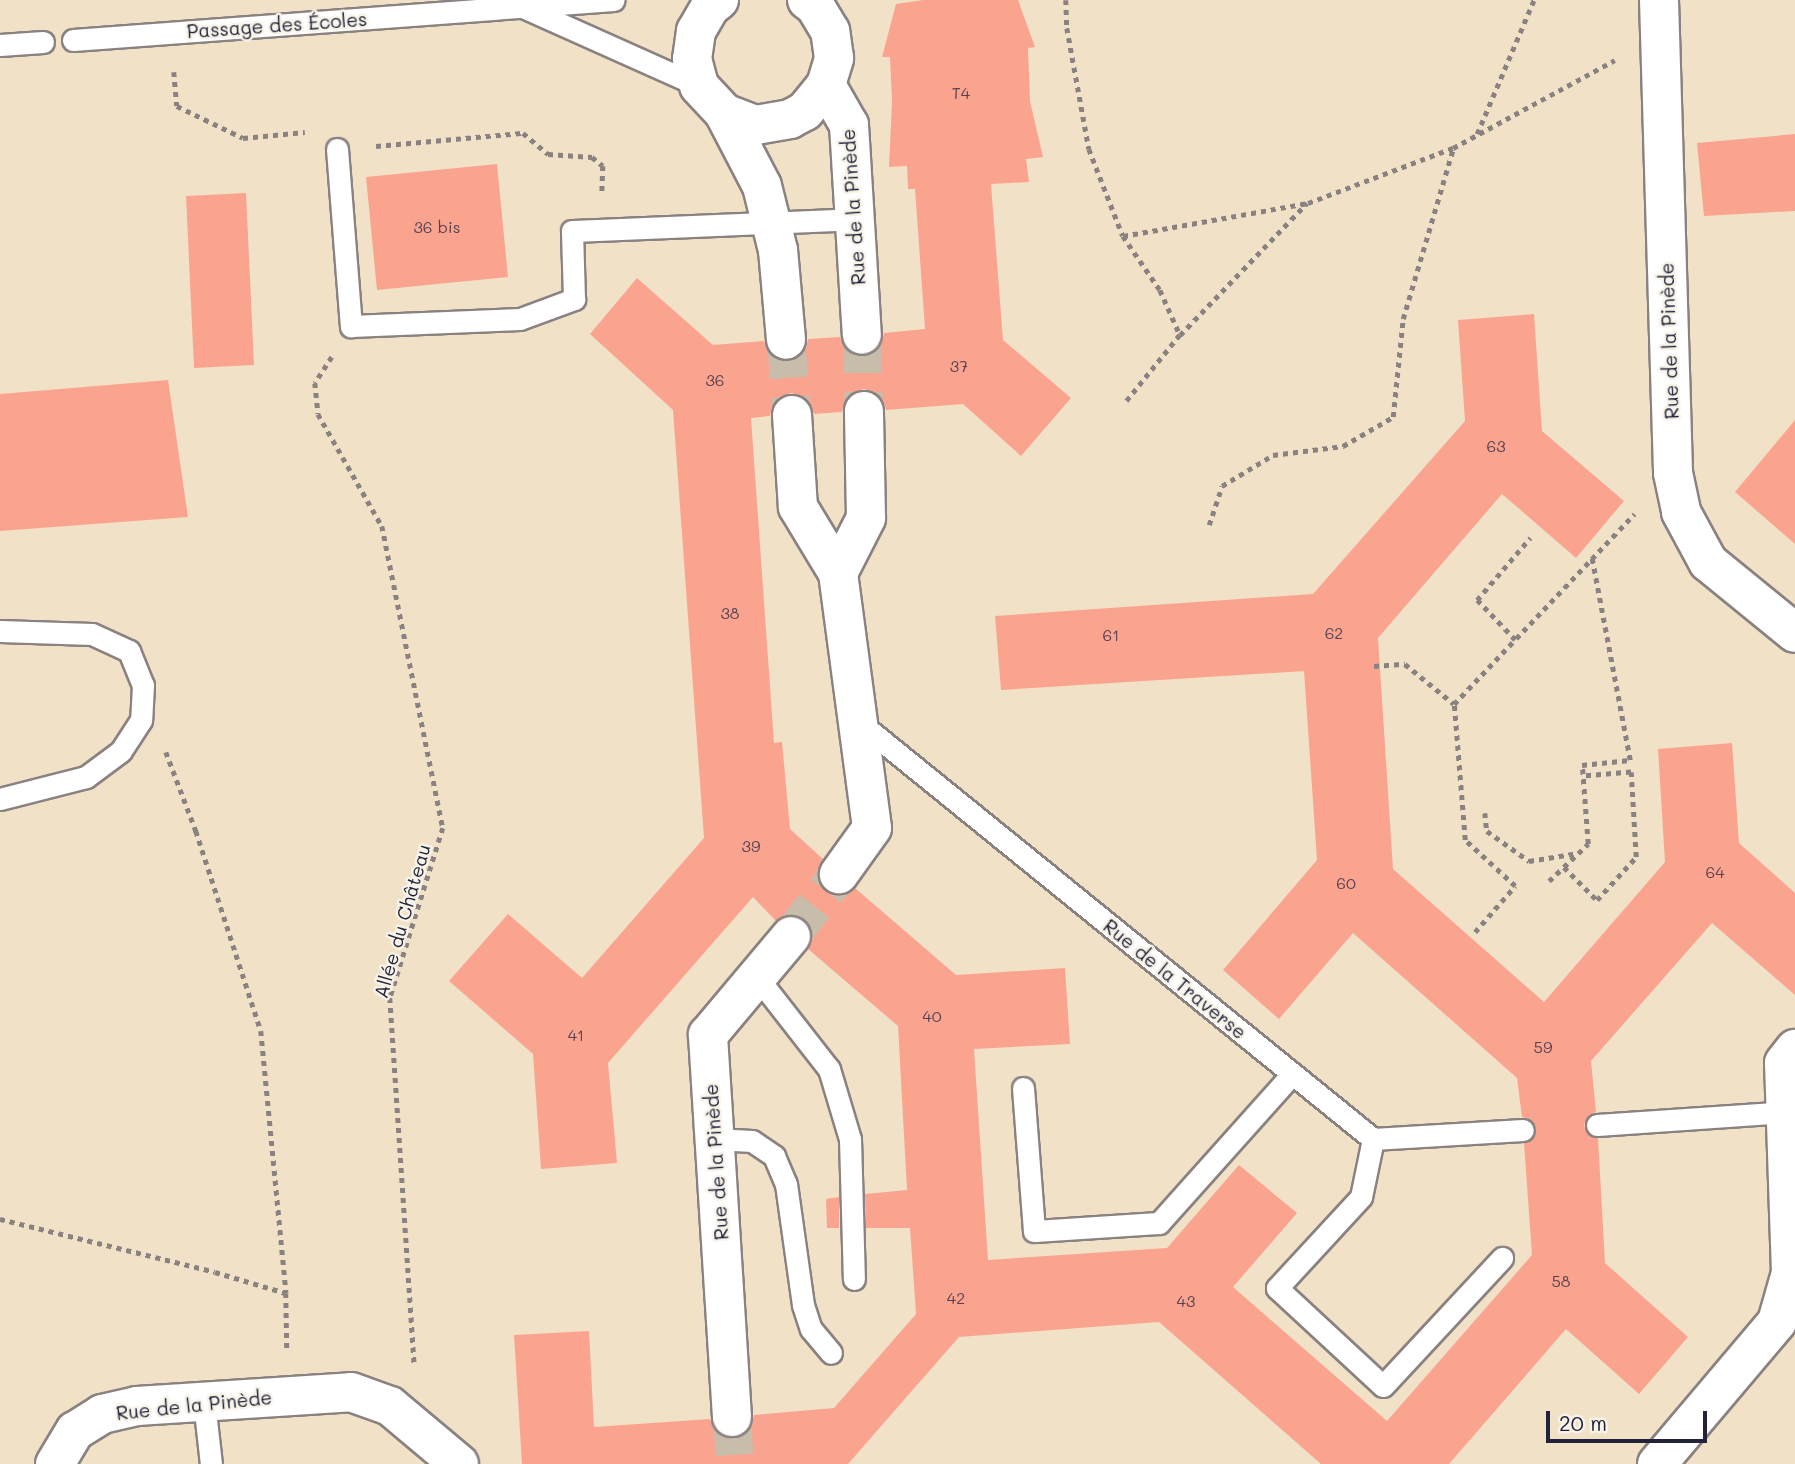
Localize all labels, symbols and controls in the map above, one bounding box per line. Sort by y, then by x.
street label: Passage des Écoles [186,7,368,43]
house number: T4 [952,83,970,103]
street label: Rue de la Pinède [836,128,870,286]
house number: 36 bis [413,217,461,237]
street label: Rue de la Pinède [1655,262,1683,420]
house number: 37 [950,356,968,376]
house number: 36 [705,370,725,390]
house number: 63 [1486,436,1506,456]
house number: 38 [720,603,740,623]
house number: 62 [1325,623,1343,643]
house number: 61 [1103,625,1119,645]
house number: 39 [742,836,760,856]
street label: Allée du Château [369,841,435,1001]
house number: 64 [1705,862,1725,882]
house number: 60 [1336,873,1356,893]
street label: Rue de la Traverse [1099,914,1251,1044]
house number: 40 [922,1006,942,1026]
house number: 41 [568,1025,584,1045]
house number: 59 [1534,1037,1552,1057]
street label: Rue de la Pinède [699,1083,733,1241]
house number: 58 [1551,1271,1571,1291]
house number: 42 [947,1288,965,1308]
house number: 43 [1177,1291,1195,1311]
street label: Rue de la Pinède [115,1385,273,1425]
scale bar [1550,1398,1711,1442]
text: 20 m [1559,1409,1607,1436]

